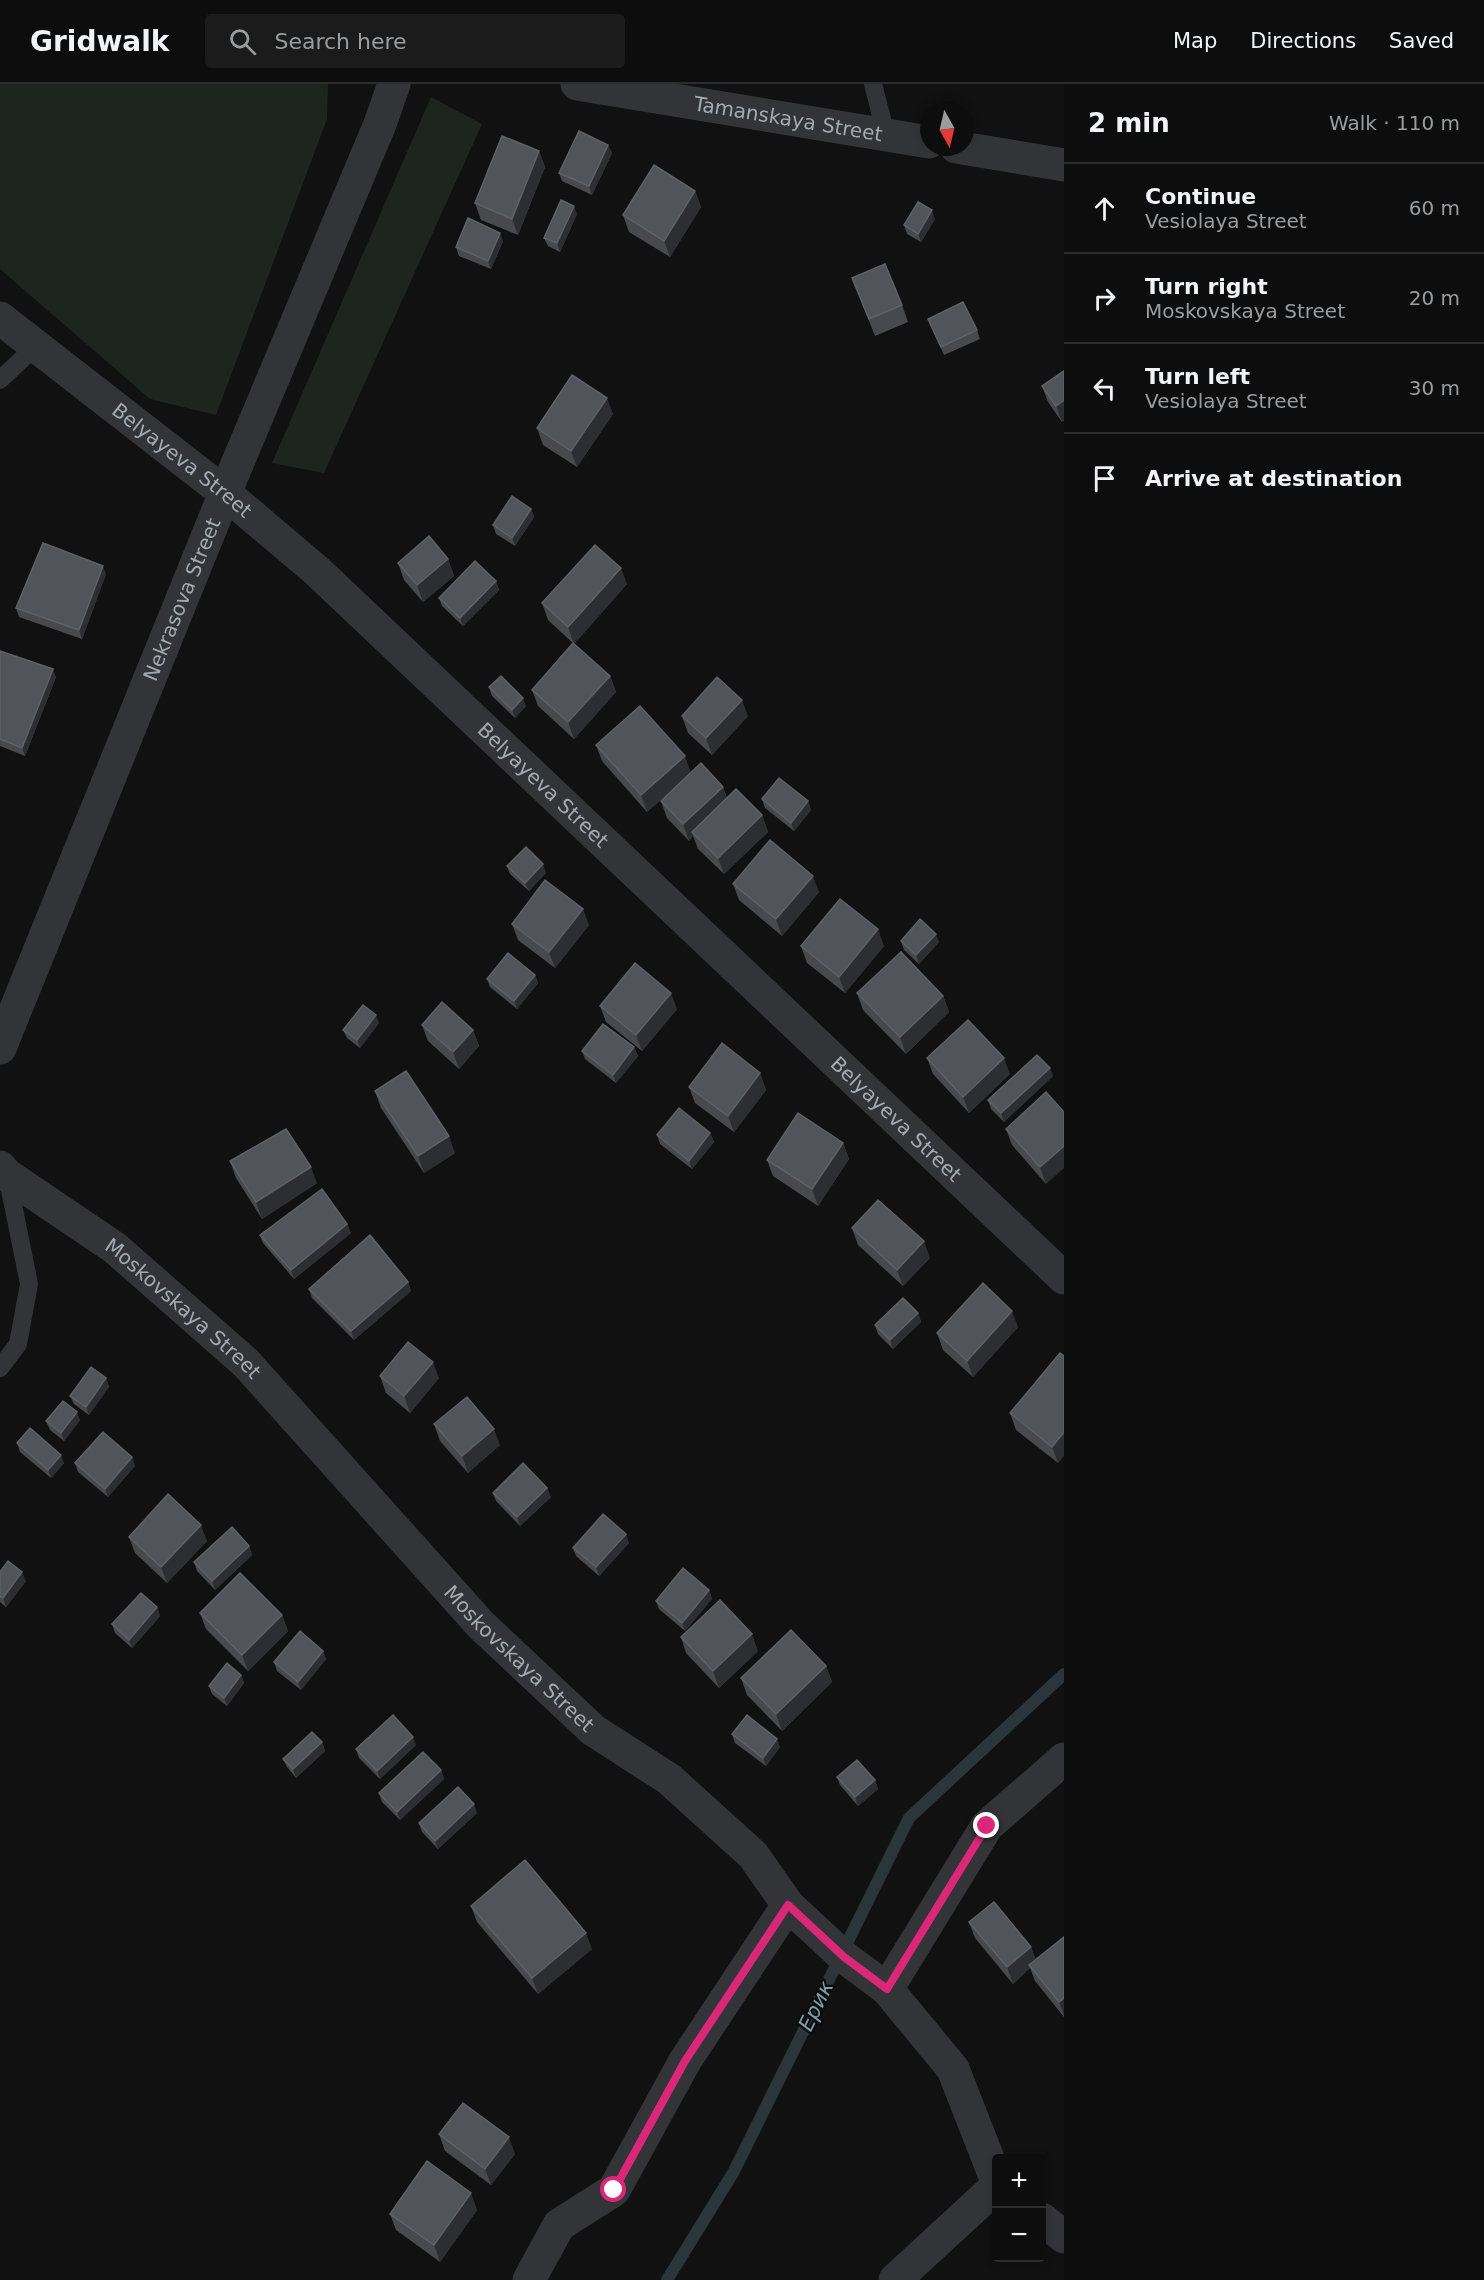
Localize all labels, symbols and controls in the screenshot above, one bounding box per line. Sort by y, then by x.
search box [205,14,625,68]
text: Gridwalk [30,25,169,58]
icon: search [226,25,259,58]
text: Search here [274,29,407,54]
text: Map [1173,29,1217,53]
text: Directions [1250,29,1356,53]
text: Saved [1389,29,1454,53]
street label: Tamanskaya Street [691,91,884,146]
north arrow [920,102,974,156]
text: 2 min [1088,108,1170,138]
text: Walk · 110 m [1329,111,1460,135]
text: Continue [1145,184,1256,209]
icon: ahead [1088,192,1121,225]
text: 60 m [1409,196,1460,220]
text: Vesiolaya Street [1145,209,1307,233]
text: Turn right [1145,274,1268,299]
icon: right [1088,282,1121,315]
text: 20 m [1409,286,1460,310]
text: Moskovskaya Street [1145,299,1345,323]
text: Turn left [1145,364,1250,389]
icon: left [1088,372,1121,405]
text: 30 m [1409,376,1460,400]
text: Vesiolaya Street [1145,389,1307,413]
street label: Belyayeva Street [107,398,257,523]
icon: arrive [1088,462,1121,495]
text: Arrive at destination [1145,466,1402,491]
street label: Nekrasova Street [138,514,226,684]
street label: Belyayeva Street [473,717,614,853]
street label: Belyayeva Street [826,1052,967,1187]
street label: Moskovskaya Street [101,1233,266,1384]
street label: Moskovskaya Street [439,1580,599,1737]
route end [973,1812,999,1838]
water label: Ерик [794,1977,839,2035]
map controls [992,2154,1046,2262]
button: + [992,2154,1046,2208]
route start [600,2176,626,2202]
button: − [992,2208,1046,2262]

